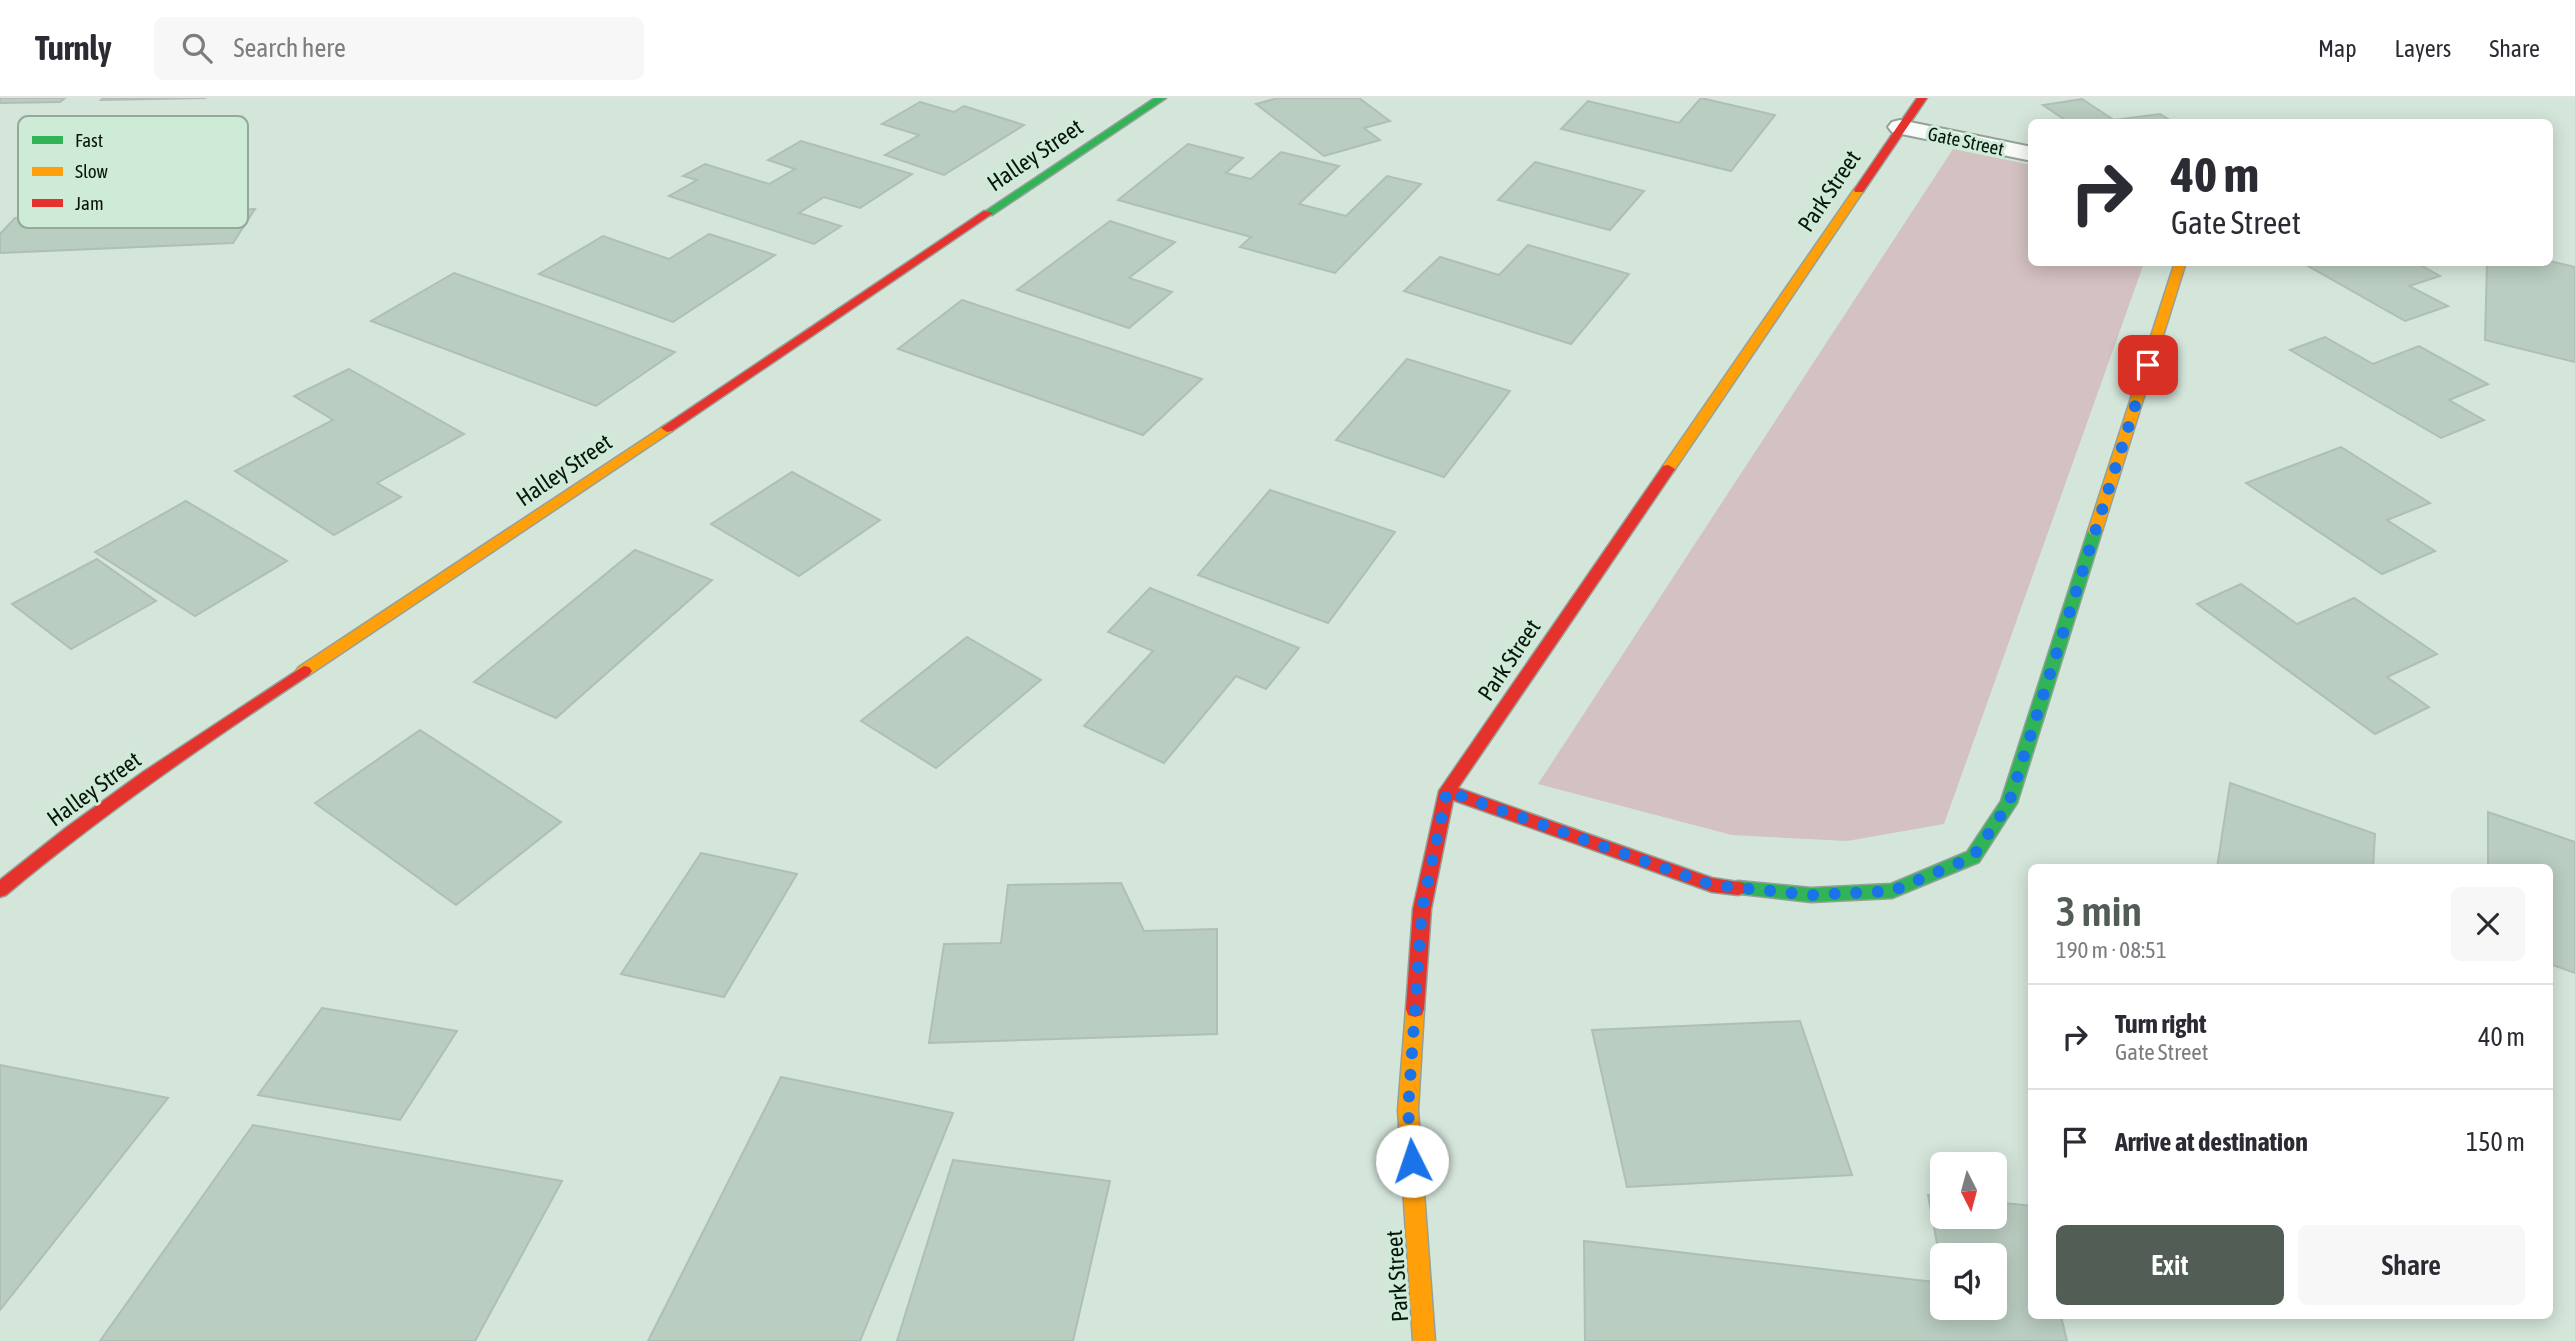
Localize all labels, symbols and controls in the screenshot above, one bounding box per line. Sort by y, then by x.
search box [154,17,644,80]
text: Turnly [35,29,112,67]
icon: search [178,29,216,67]
text: Search here [234,33,346,63]
text: Map [2318,35,2357,62]
text: Layers [2395,35,2451,62]
text: Share [2489,35,2540,62]
street label: Halley Street [982,114,1088,196]
legend [18,116,248,228]
street label: Gate Street [1926,122,2006,160]
text: Fast [75,129,103,151]
street label: Park Street [1792,146,1866,236]
text: 40 m [2171,146,2259,202]
icon: right [2056,147,2147,238]
text: Slow [75,160,109,182]
text: Jam [75,192,104,214]
text: Gate Street [2171,204,2301,241]
pin [2118,335,2178,395]
icon: arrive [2129,346,2167,384]
street label: Halley Street [511,429,617,511]
street label: Park Street [1472,615,1546,705]
street label: Halley Street [42,746,146,832]
text: 3 min [2056,887,2142,935]
button: close [2451,887,2525,961]
text: 190 m · 08:51 [2056,937,2167,963]
text: Turn right [2115,1009,2206,1039]
icon: right [2056,1018,2094,1056]
text: 40 m [2478,1022,2525,1052]
text: Gate Street [2115,1039,2208,1065]
icon: arrive [2056,1123,2094,1161]
position arrow [1375,1124,1449,1198]
text: Arrive at destination [2115,1127,2308,1157]
text: 150 m [2466,1127,2525,1157]
north arrow [1930,1152,2007,1228]
map controls [1930,1152,2007,1320]
button: Exit [2056,1225,2284,1305]
button: Share [2298,1225,2525,1305]
street label: Park Street [1381,1229,1413,1323]
button: sound [1930,1243,2007,1320]

